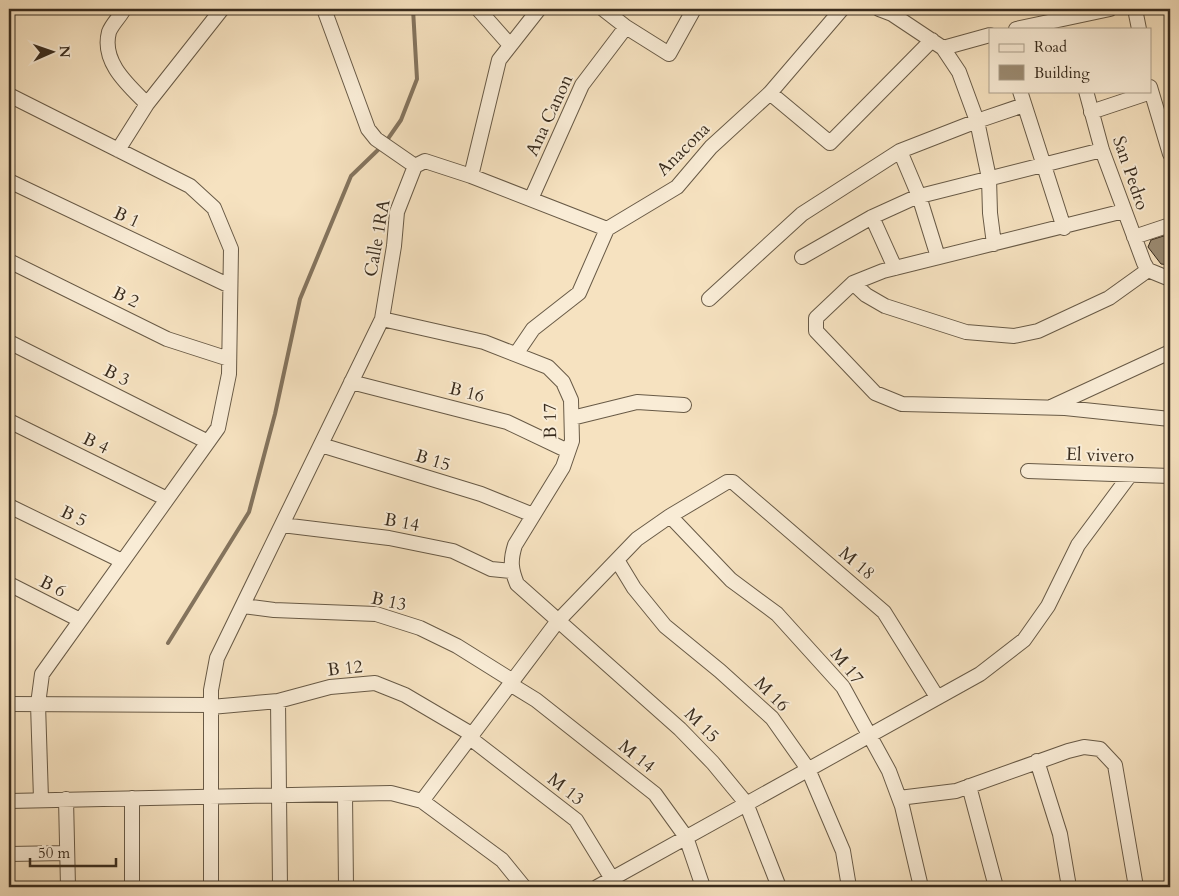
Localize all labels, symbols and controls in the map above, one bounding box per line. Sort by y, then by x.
north arrow [28,28,78,78]
legend [989,28,1152,92]
text: Road [1034,37,1067,57]
text: N [55,45,74,58]
text: Building [1034,63,1090,83]
street label: Ana Canon [520,70,580,160]
street label: Anacona [651,117,716,182]
street label: San Pedro [1106,133,1155,214]
street label: Calle 1RA [358,197,397,279]
street label: B 1 [110,201,144,234]
street label: B 2 [108,280,143,314]
street label: B 3 [99,358,134,393]
street label: B 16 [447,376,487,409]
street label: B 17 [538,403,563,439]
street label: B 4 [78,426,113,460]
street label: El vivero [1065,442,1135,469]
street label: B 15 [412,443,453,478]
street label: B 5 [56,499,91,533]
street label: B 14 [382,507,422,538]
street label: M 18 [833,541,880,586]
street label: B 6 [35,569,70,604]
street label: B 13 [369,586,409,617]
street label: M 17 [824,643,869,690]
street label: B 12 [326,654,364,683]
street label: M 16 [749,671,795,717]
street label: M 15 [679,702,725,748]
street label: M 14 [613,734,660,779]
street label: M 13 [542,767,589,812]
scale bar [30,836,116,868]
text: 50 m [38,843,70,863]

